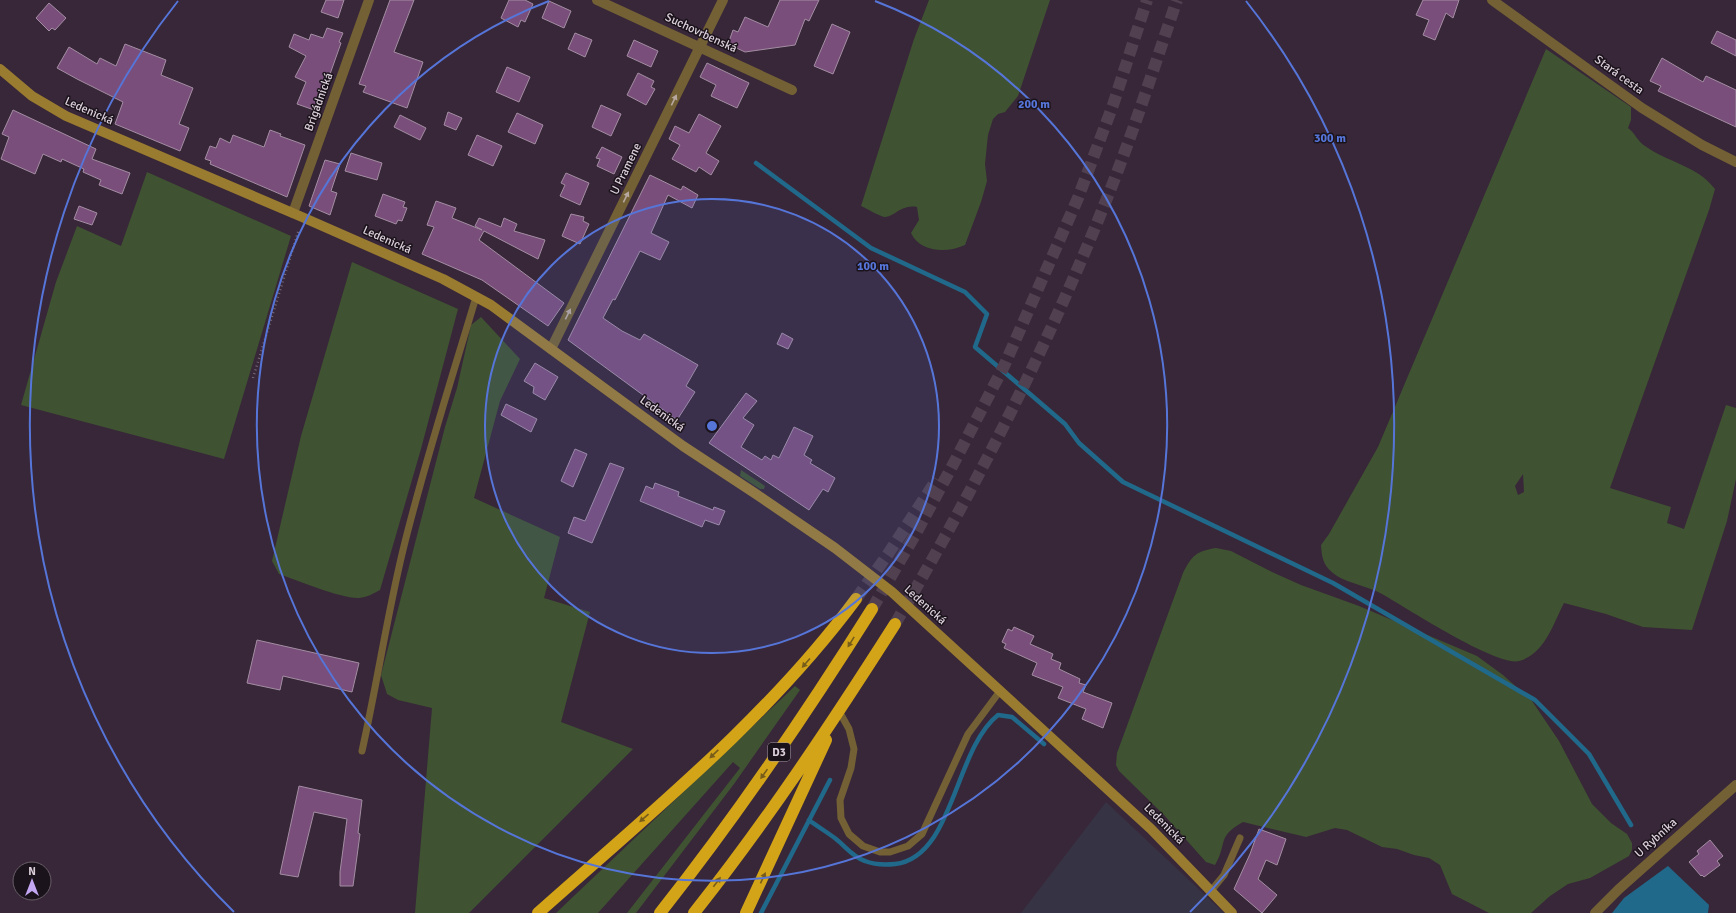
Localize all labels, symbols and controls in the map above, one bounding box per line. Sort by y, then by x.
street label: Suchovrbenská [663,10,739,56]
street label: Stará cesta [1591,52,1647,98]
street label: Brigádnická [301,71,337,133]
street label: Ledenická [62,94,116,128]
one-way arrow [671,94,677,106]
text: 200 m [1018,97,1050,112]
text: 300 m [1314,131,1346,146]
street label: U Pramene [607,141,645,197]
one-way arrow [623,192,629,203]
street label: Ledenická [360,223,414,257]
text: 100 m [857,259,889,274]
one-way arrow [565,308,572,320]
street label: Ledenická [637,393,687,435]
centre of rings [705,419,719,433]
street label: Ledenická [901,582,949,628]
one-way arrow [848,636,855,648]
one-way arrow [801,657,810,668]
road number: D3 [768,743,790,761]
one-way arrow [709,749,719,759]
one-way arrow [760,768,768,779]
street label: Ledenická [1140,800,1188,848]
one-way arrow [640,813,649,822]
street label: U Rybníka [1632,815,1680,861]
north arrow [12,861,52,901]
text: N [28,865,36,878]
one-way arrow [760,872,766,883]
one-way arrow [713,877,721,887]

